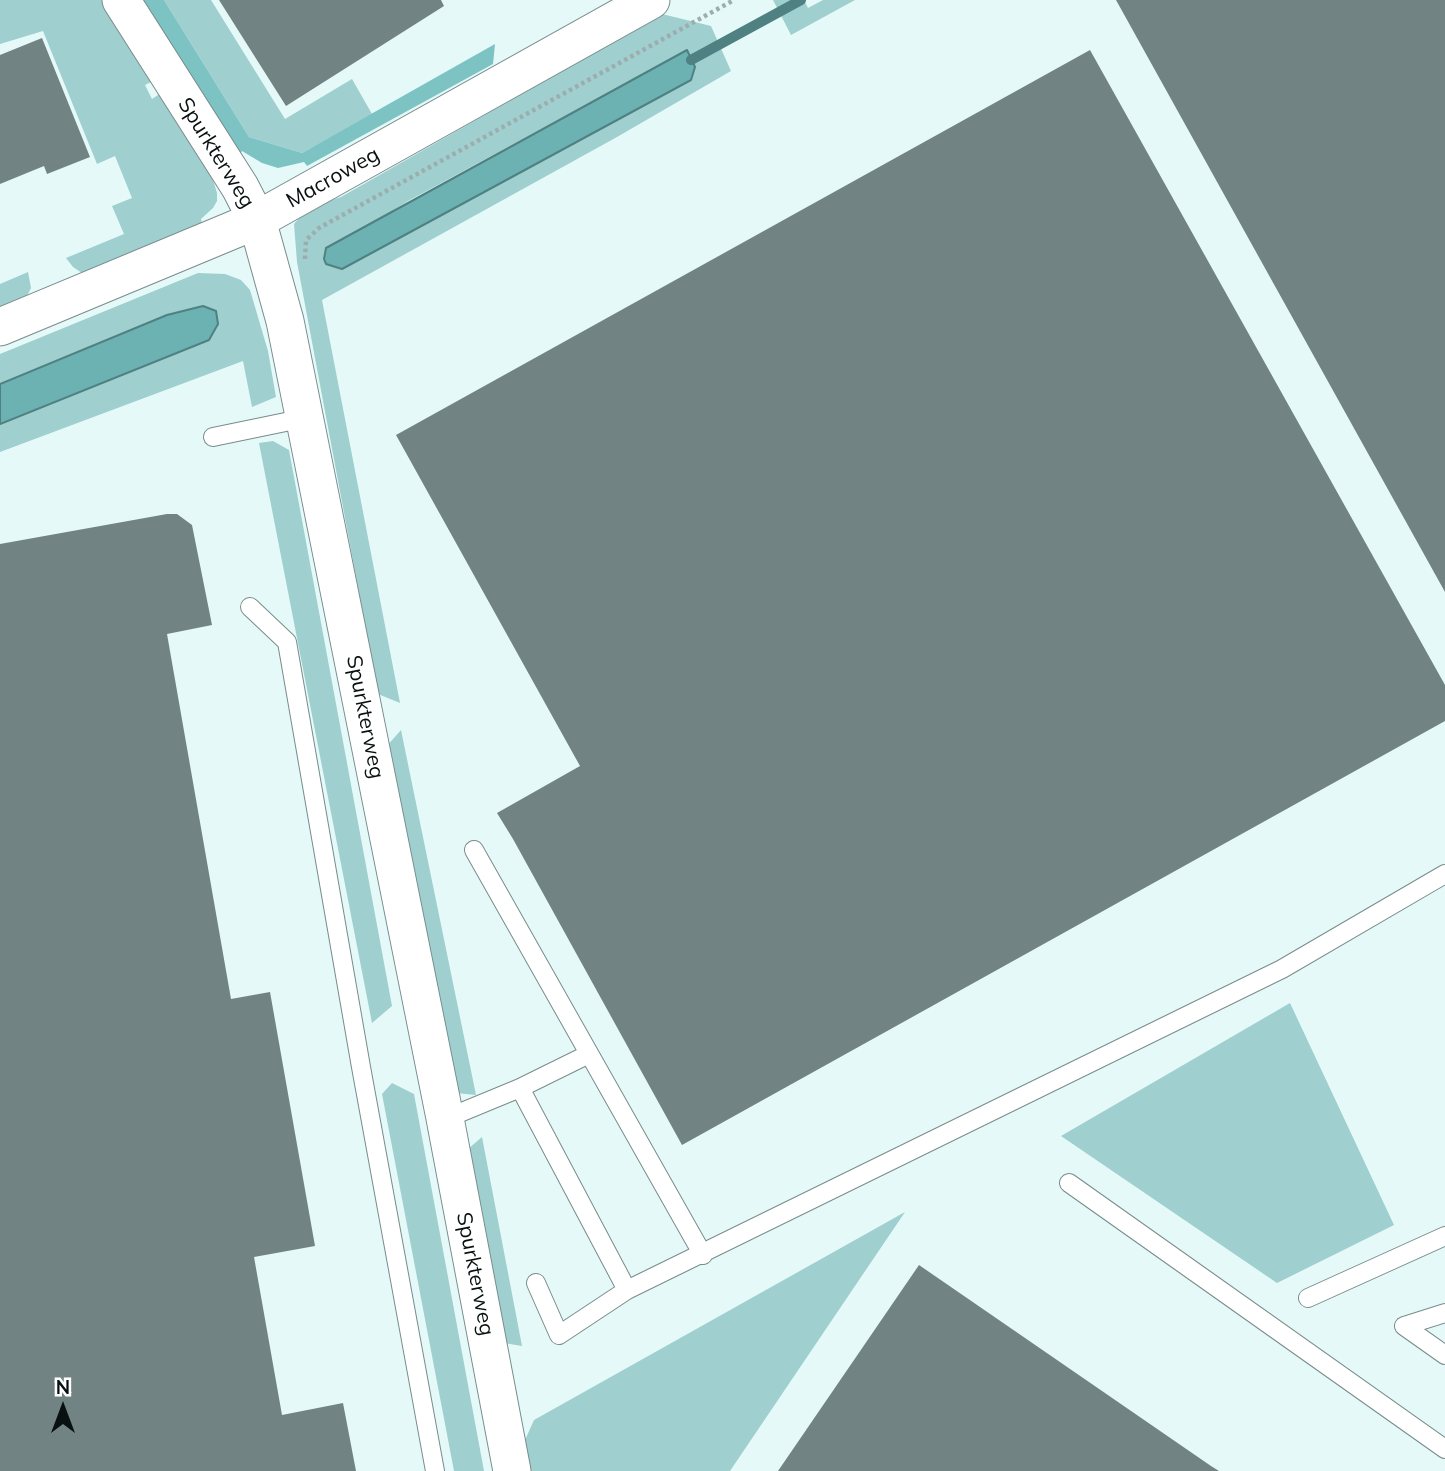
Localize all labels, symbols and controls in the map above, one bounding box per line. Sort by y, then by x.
street label: Spurkterweg [172,93,260,213]
street label: Macroweg [282,142,384,214]
street label: Spurkterweg [341,653,389,781]
street label: Spurkterweg [451,1210,499,1338]
north arrow [28,1373,98,1443]
text: N [56,1375,70,1399]

